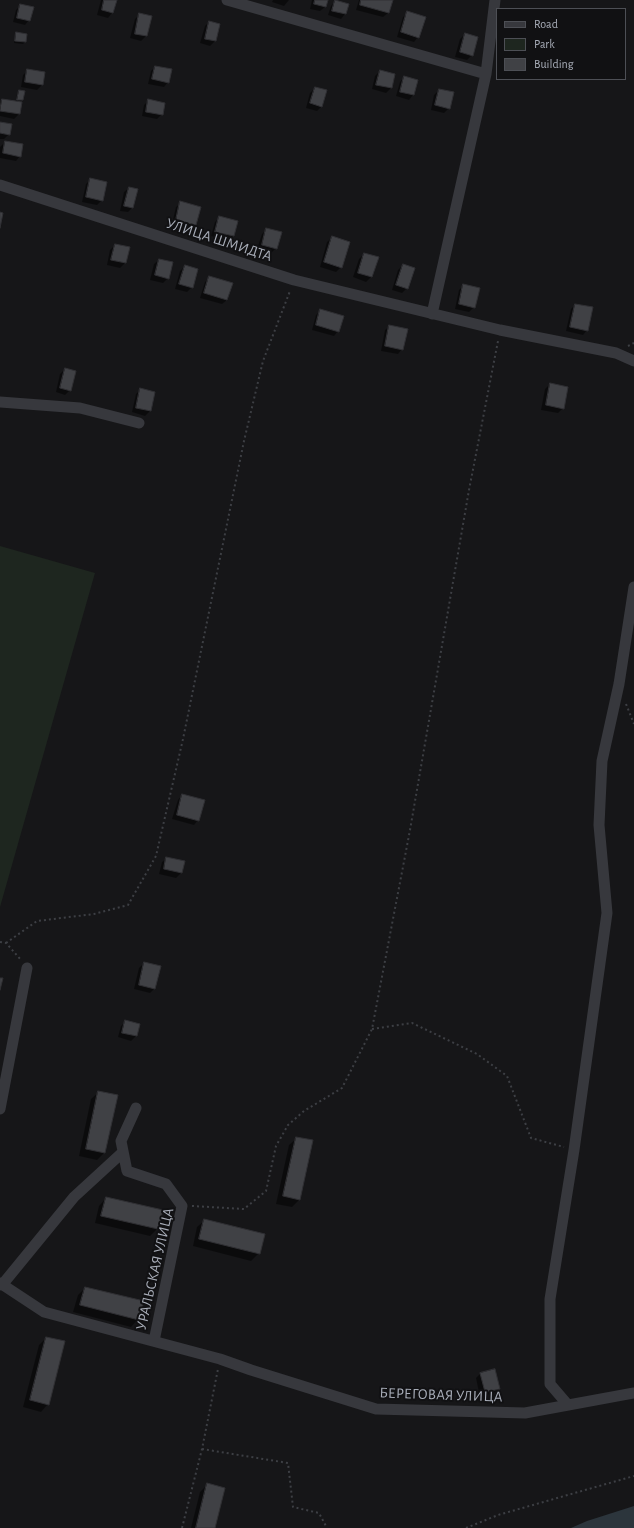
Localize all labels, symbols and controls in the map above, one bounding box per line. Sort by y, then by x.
legend [496,8,626,80]
text: Road [534,18,558,30]
text: Park [534,38,555,50]
text: Building [534,58,574,70]
street label: УЛИЦА ШМИДТА [164,214,274,266]
street label: УРАЛЬСКАЯ УЛИЦА [132,1206,178,1332]
street label: БЕРЕГОВАЯ УЛИЦА [379,1384,503,1406]

